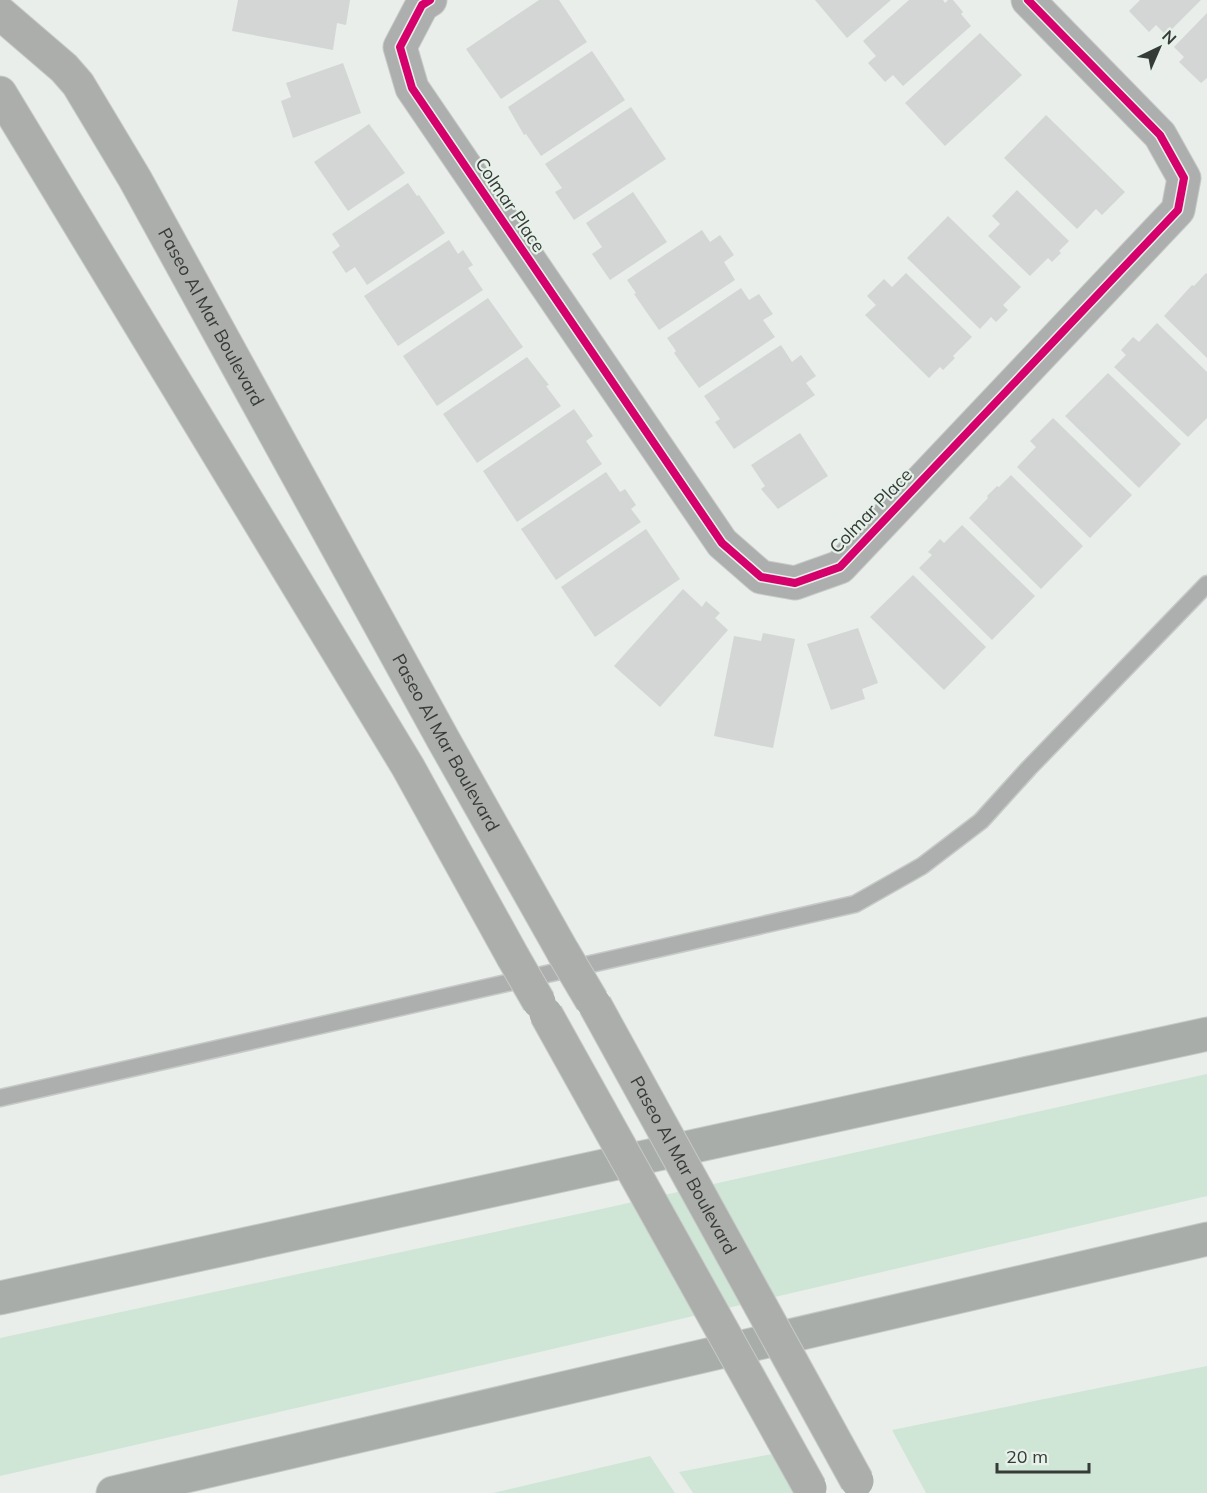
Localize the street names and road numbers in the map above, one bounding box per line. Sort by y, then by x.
street label: Colmar Place [470,153,551,257]
street label: Paseo Al Mar Boulevard [153,224,270,410]
street label: Colmar Place [824,463,917,558]
street label: Paseo Al Mar Boulevard [387,650,505,835]
street label: Paseo Al Mar Boulevard [625,1072,742,1258]

